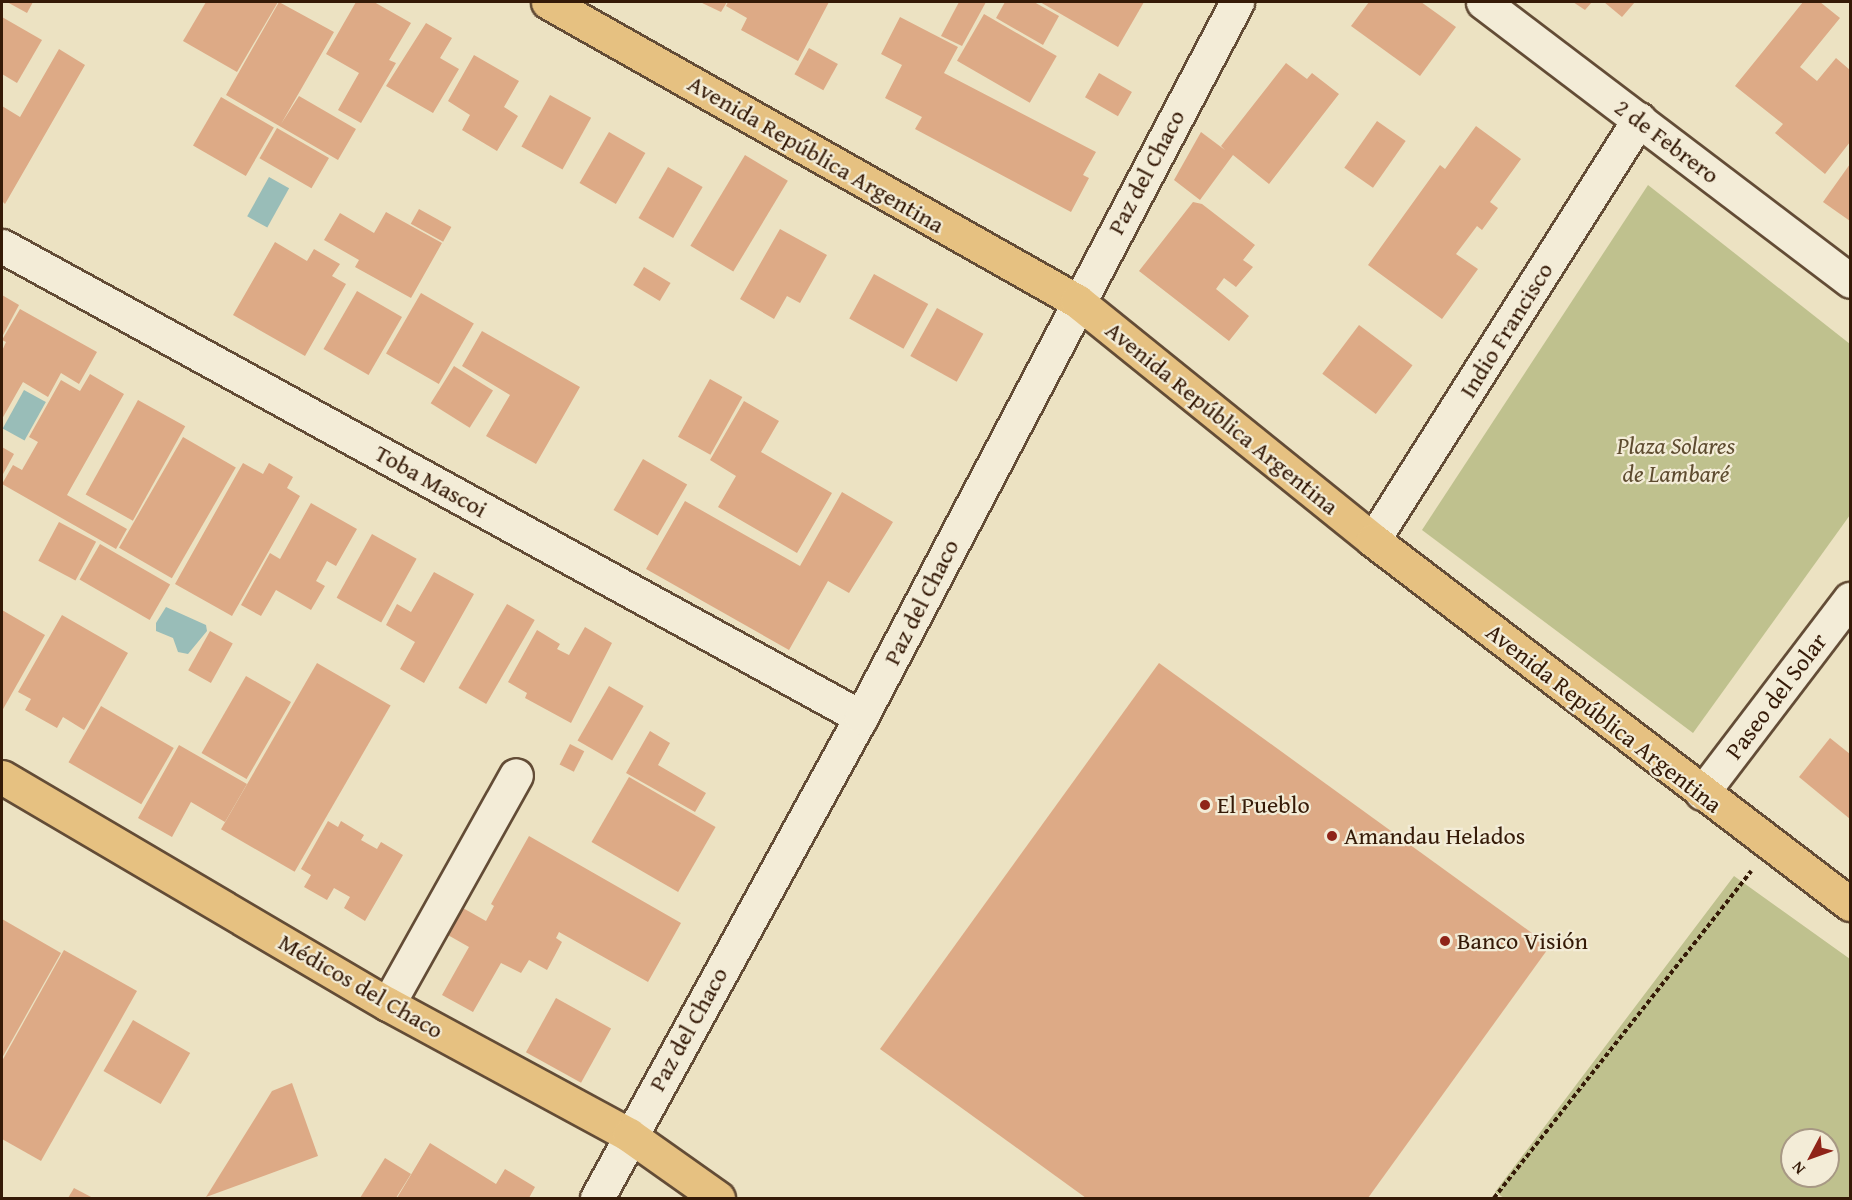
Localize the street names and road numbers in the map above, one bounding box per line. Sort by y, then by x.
street label: Avenida República Argentina [683,69,949,239]
street label: 2 de Febrero [1609,92,1725,190]
street label: Paz del Chaco [1101,105,1191,239]
street label: Indio Francisco [1453,257,1559,403]
street label: Avenida República Argentina [1100,315,1344,521]
street label: Toba Mascoi [370,438,492,524]
street label: Paz del Chaco [877,534,965,670]
street label: Avenida República Argentina [1480,617,1728,819]
street label: Paseo del Solar [1719,627,1833,765]
street label: Médicos del Chaco [274,927,448,1045]
street label: Paz del Chaco [642,962,734,1096]

